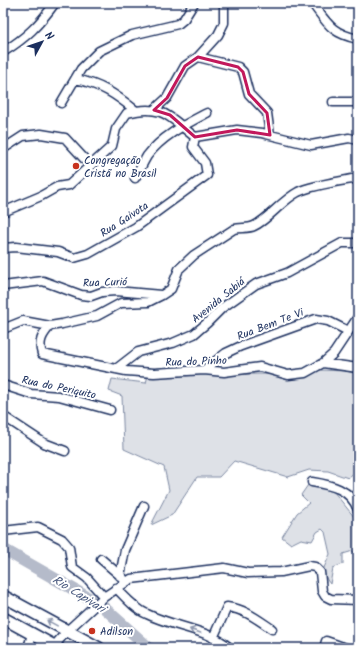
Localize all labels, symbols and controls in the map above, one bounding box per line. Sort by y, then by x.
north arrow [22,22,62,62]
text: N [40,28,58,45]
place label: Congregação Cristã no Brasil [84,152,157,183]
marker: Congregação Cristã no Brasil [71,161,81,171]
street label: Rua Gaivota [97,197,152,242]
street label: Avenida Sabiá [188,272,251,328]
street label: Rua Curió [83,273,129,293]
street label: Rua Bem Te Vi [234,304,307,346]
street label: Rua do Pinho [165,352,227,372]
street label: Rua do Periquito [20,371,98,405]
water label: Rio Capivari [49,571,111,620]
one-way arrow [46,619,58,626]
place label: Adilson [100,623,133,641]
marker: Adilson [87,626,97,636]
one-way arrow [190,627,202,635]

